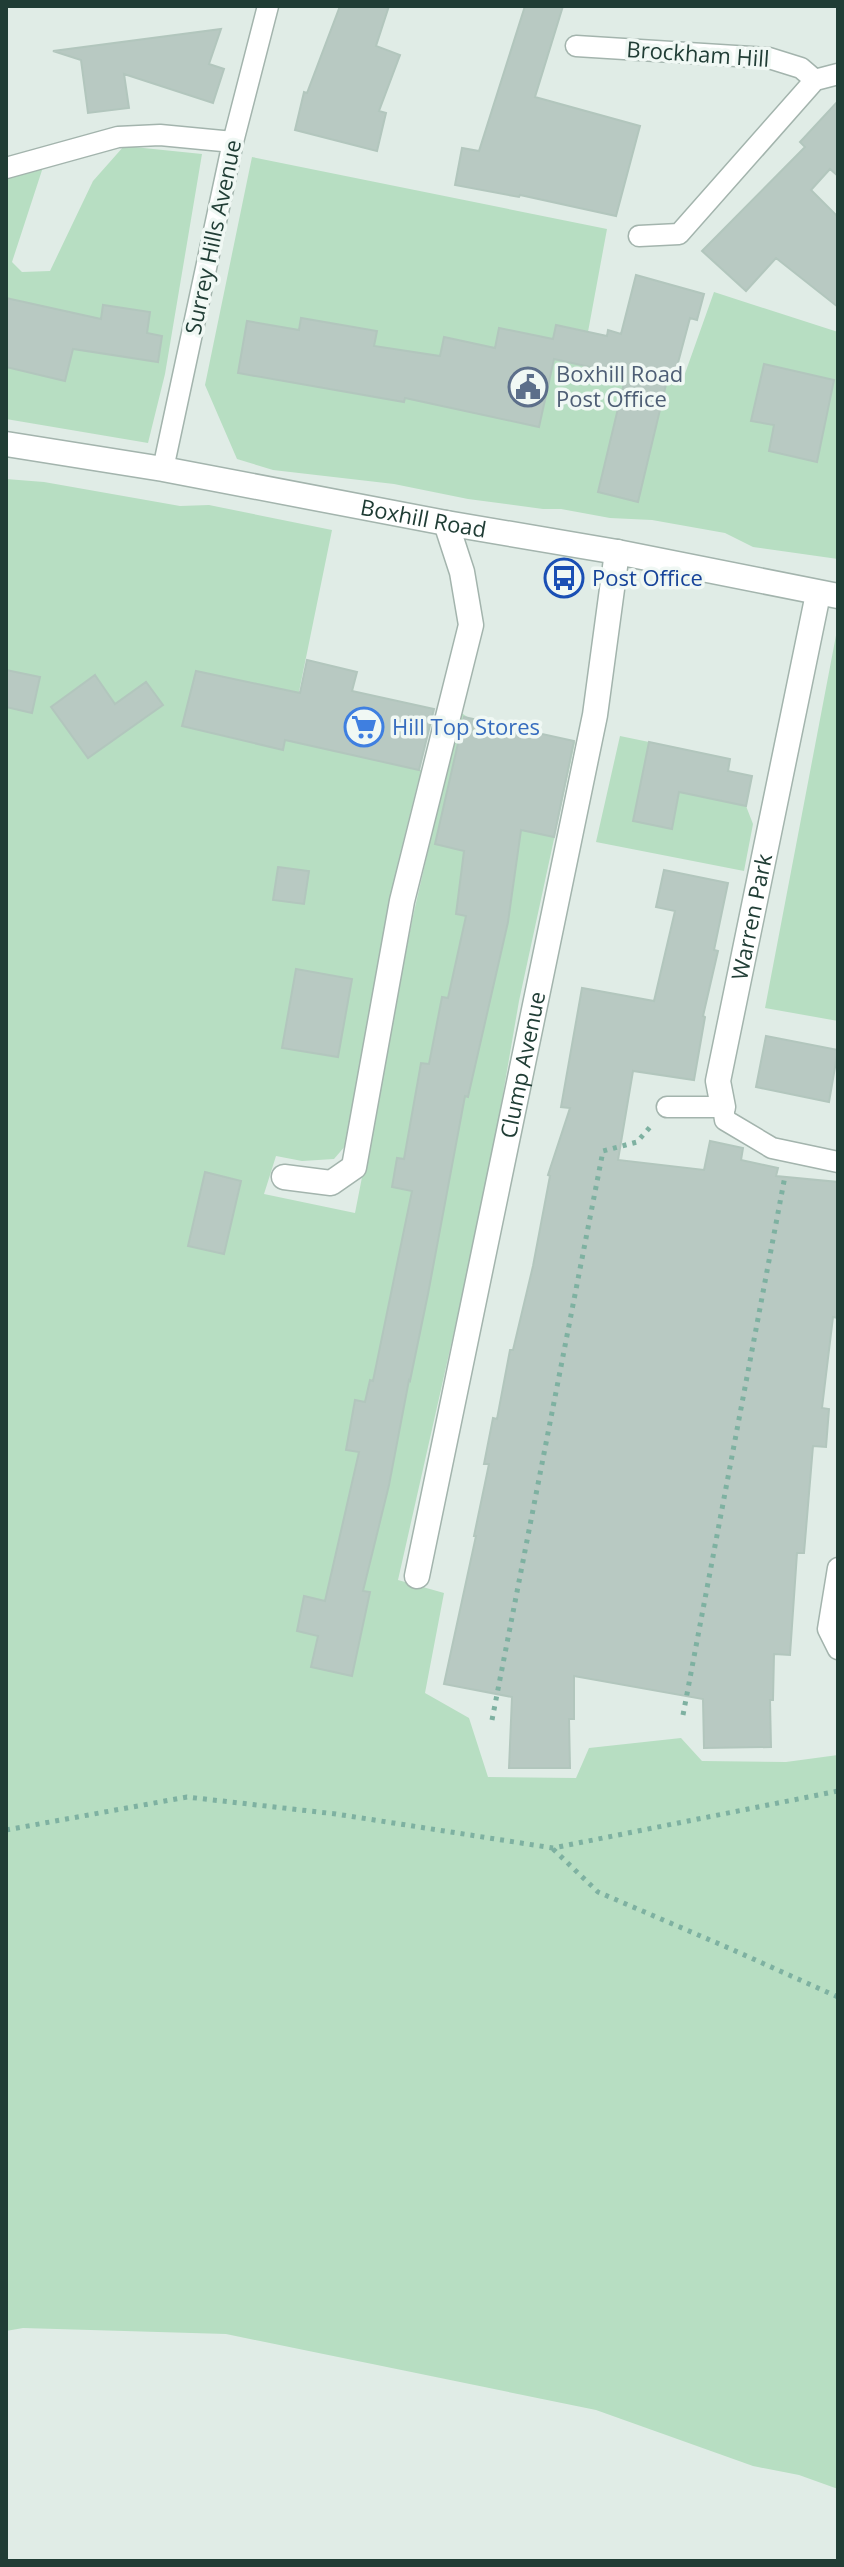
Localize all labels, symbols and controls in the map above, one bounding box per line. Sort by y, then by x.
street label: Brockham Hill [626,33,771,73]
street label: Surrey Hills Avenue [177,137,247,337]
place label: Boxhill Road Post Office [556,358,683,413]
public building icon: Boxhill Road Post Office [507,366,549,408]
street label: Boxhill Road [358,491,489,544]
bus stop icon: Post Office [543,557,585,599]
place label: Post Office [592,562,703,592]
supermarket icon: Hill Top Stores [343,706,385,748]
place label: Hill Top Stores [392,711,540,741]
street label: Warren Park [723,850,778,982]
street label: Clump Avenue [492,989,551,1141]

